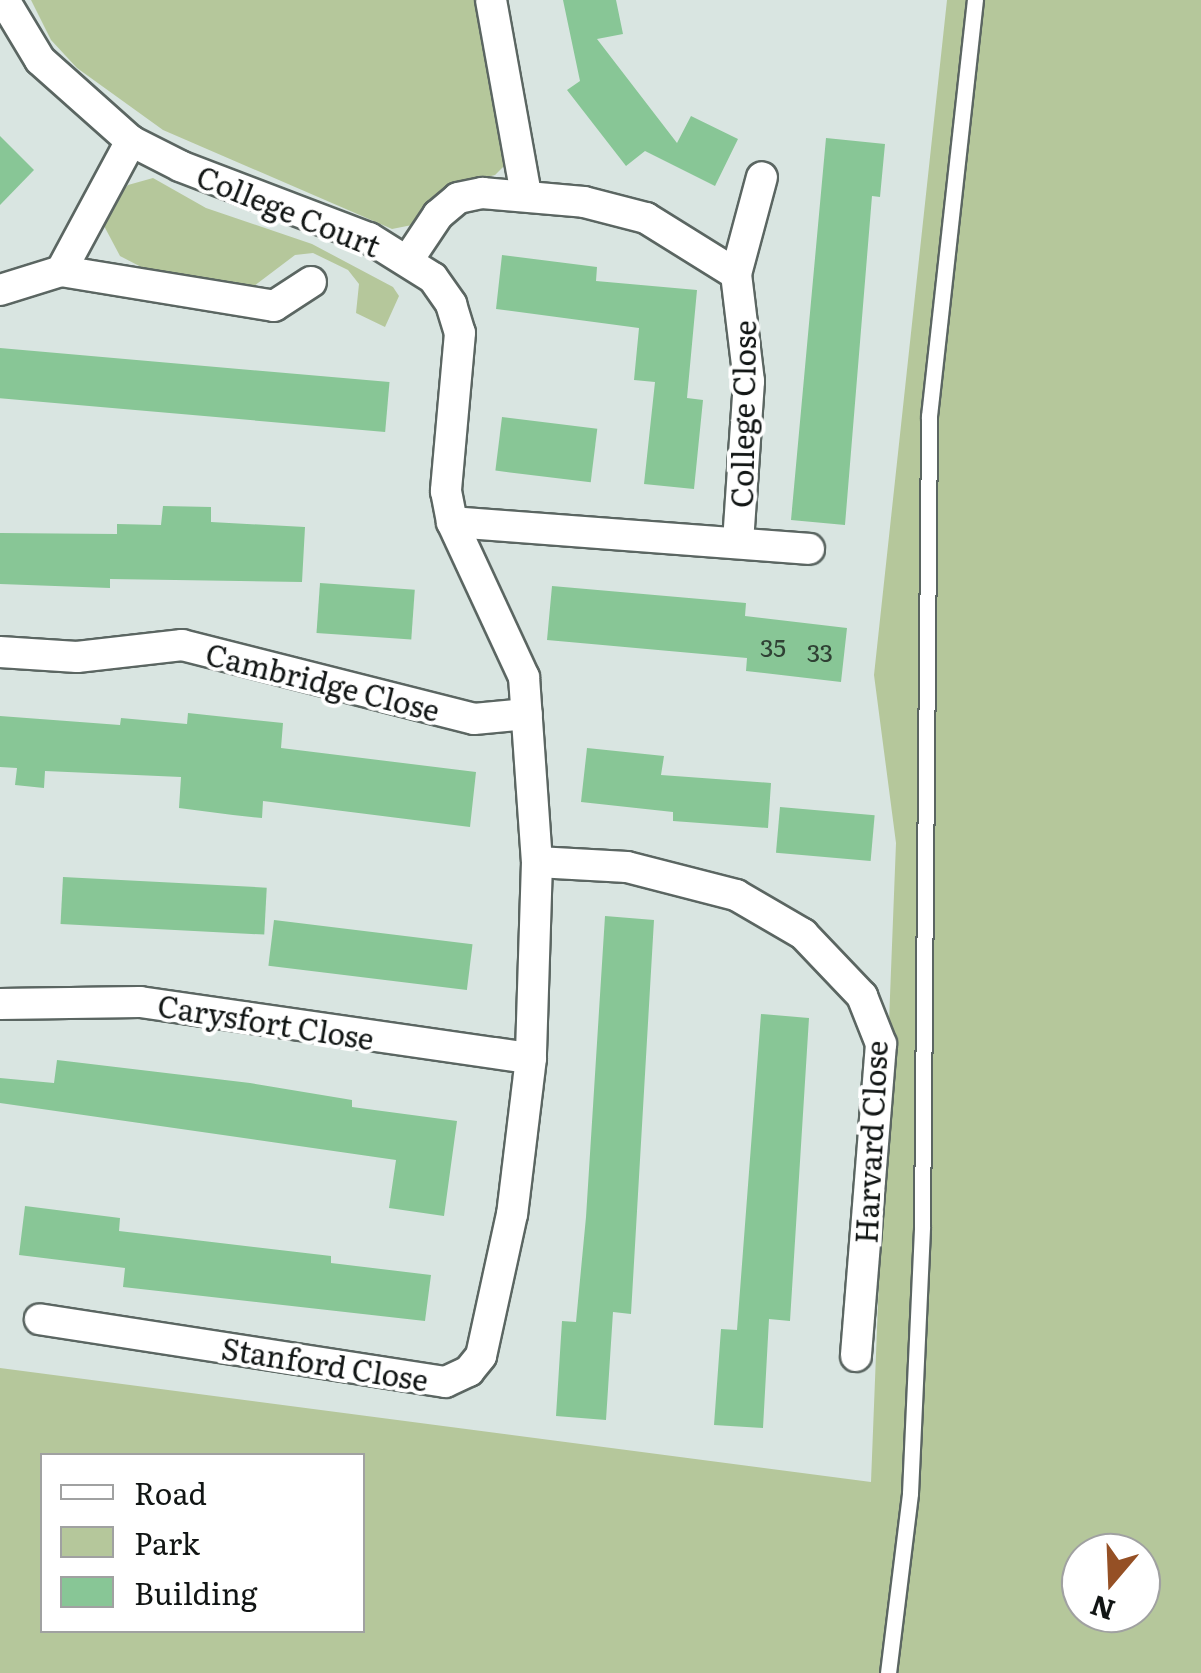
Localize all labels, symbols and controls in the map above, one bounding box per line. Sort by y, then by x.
street label: College Court [192,157,386,263]
street label: College Close [722,320,762,508]
house number: 35 [760,632,786,662]
street label: Cambridge Close [202,635,444,727]
house number: 33 [807,637,833,667]
street label: Carysfort Close [155,986,377,1056]
street label: Harvard Close [847,1040,893,1244]
street label: Stanford Close [219,1329,431,1397]
legend [40,1453,365,1633]
text: Road [134,1470,207,1514]
text: Park [134,1520,200,1564]
north arrow [1061,1533,1161,1633]
text: Building [134,1570,258,1614]
text: N [1084,1586,1120,1633]

